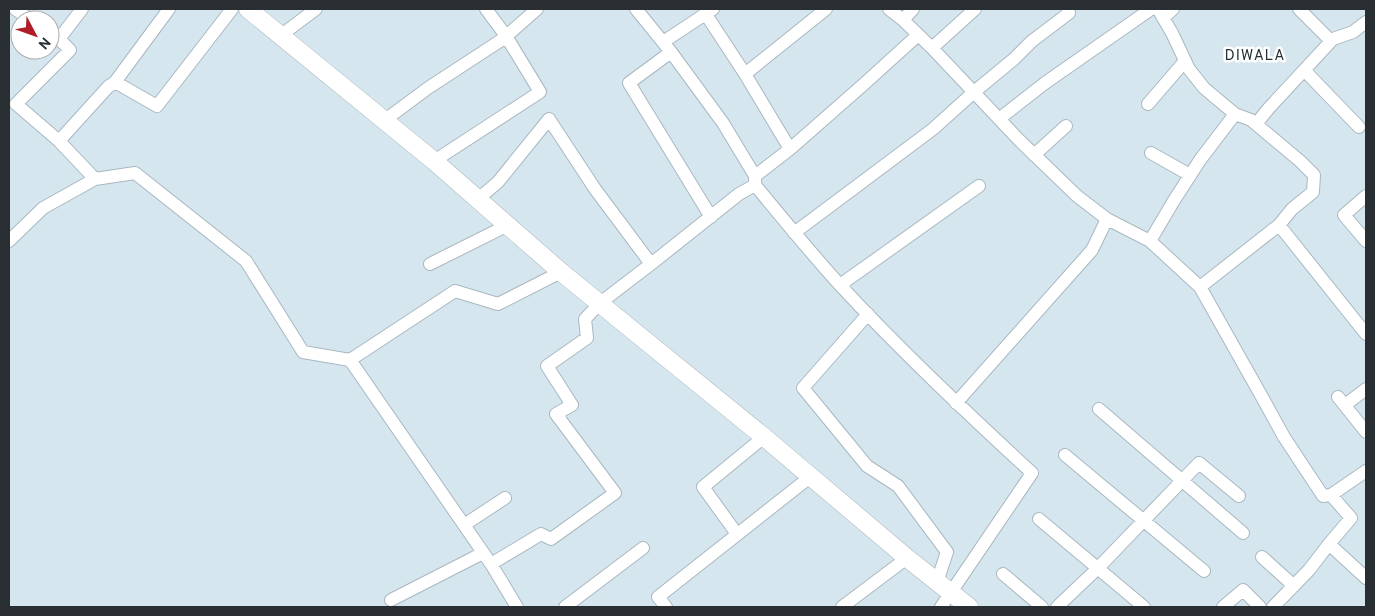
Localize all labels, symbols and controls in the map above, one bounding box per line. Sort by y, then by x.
north arrow [10,10,60,60]
text: N [34,33,53,52]
district label: DIWALA [1225,47,1285,66]

